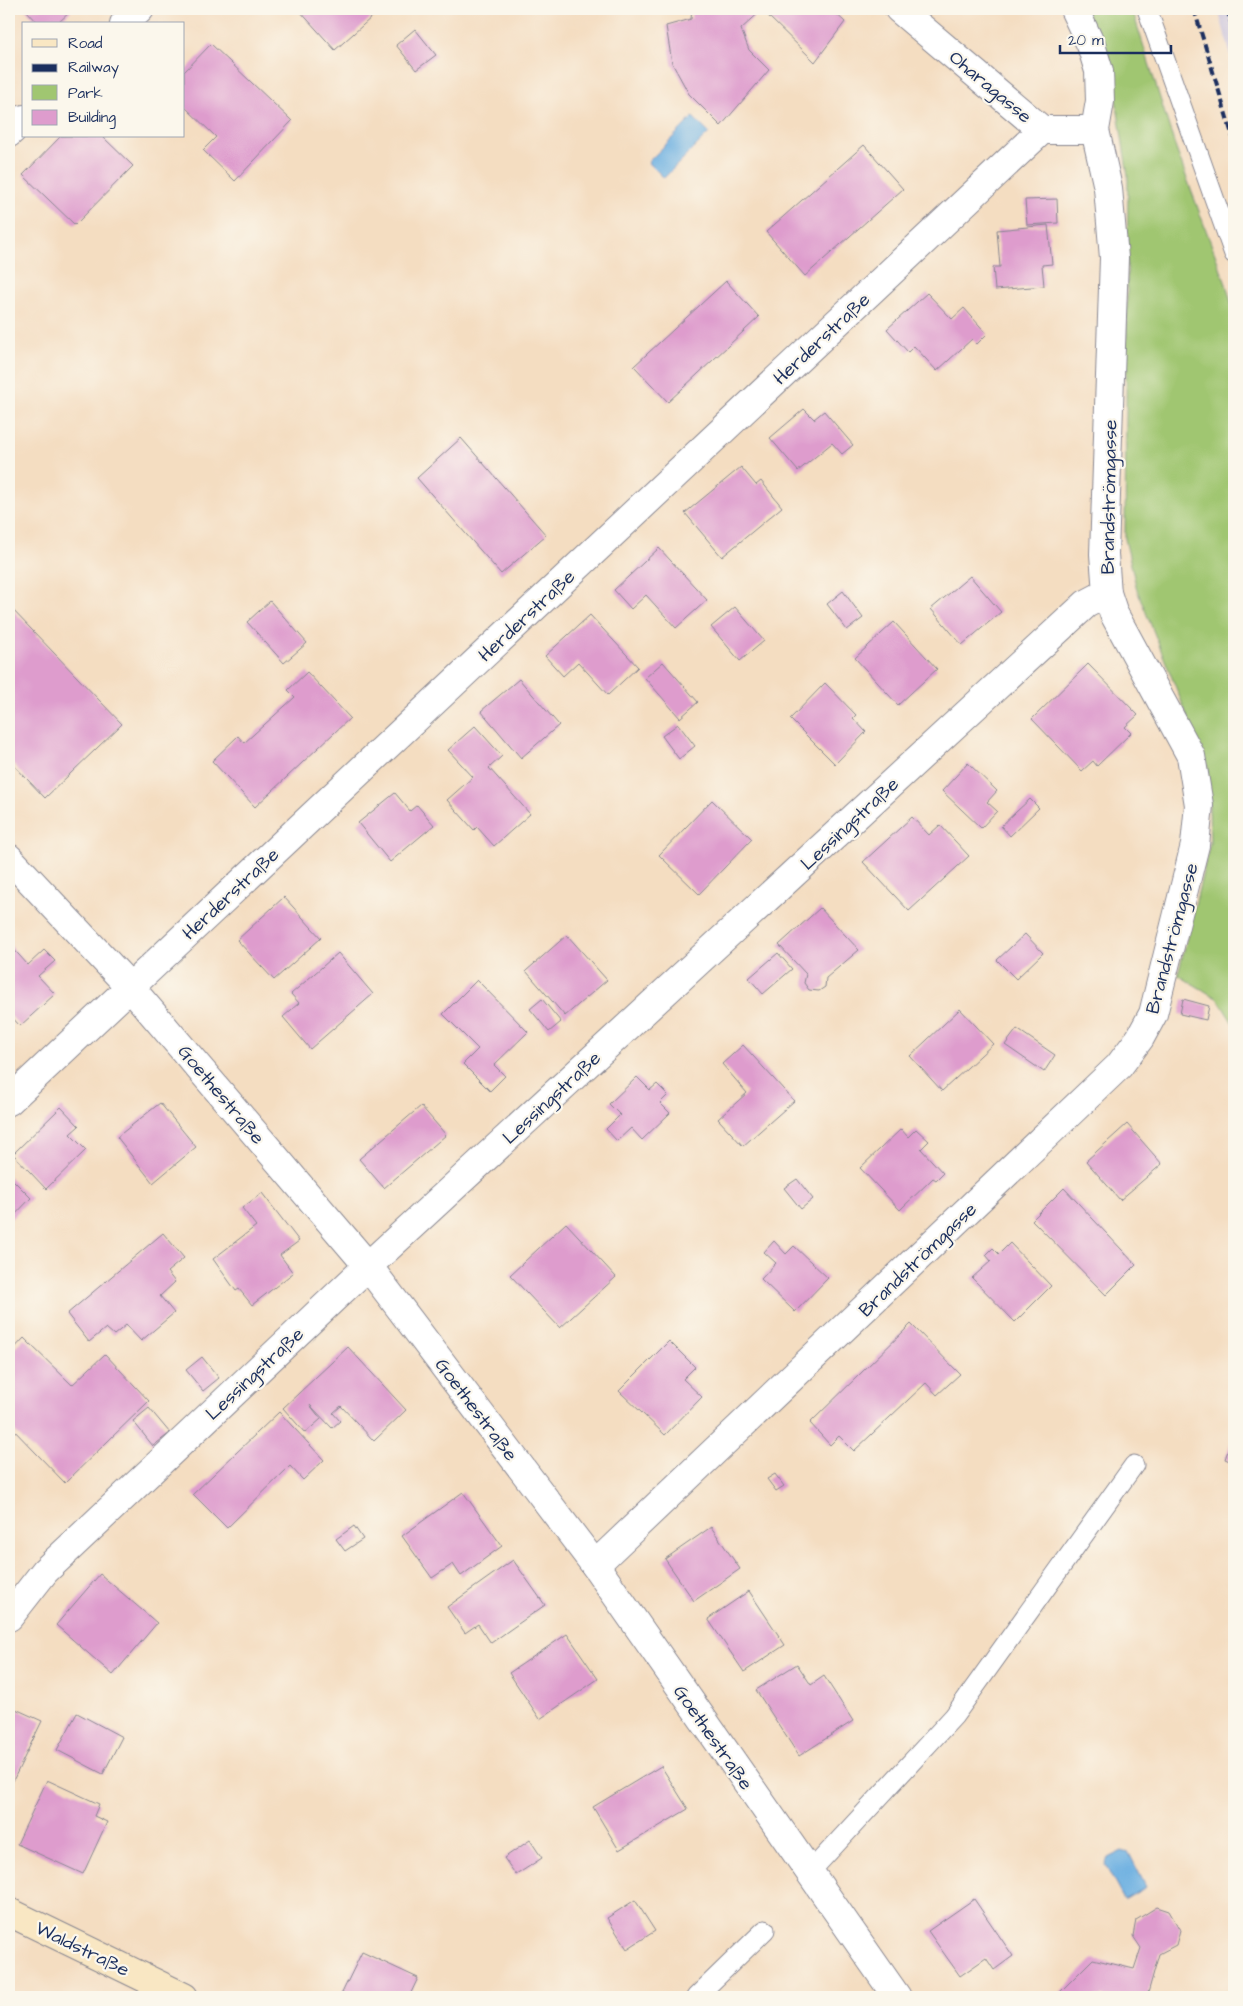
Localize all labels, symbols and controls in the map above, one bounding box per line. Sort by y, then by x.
legend [22,22,185,138]
scale bar [1060,22,1172,54]
text: 20 m [1068,30,1104,51]
text: Road [68,33,103,54]
street label: Oharagasse [942,44,1037,131]
text: Railway [68,57,119,79]
text: Park [68,83,103,104]
text: Building [68,107,116,129]
street label: Herderstraße [767,287,877,391]
street label: Brandströmgasse [1095,419,1125,575]
street label: Herderstraße [472,564,582,668]
street label: Lessingstraße [795,771,906,878]
street label: Herderstraße [176,842,286,946]
street label: Brandströmgasse [1139,860,1207,1017]
street label: Goethestraße [171,1039,271,1151]
street label: Lessingstraße [497,1045,608,1152]
street label: Brandströmgasse [853,1197,984,1324]
street label: Lessingstraße [200,1321,311,1428]
street label: Goethestraße [428,1353,523,1467]
street label: Goethestraße [667,1680,759,1796]
street label: Waldstraße [31,1915,134,1984]

